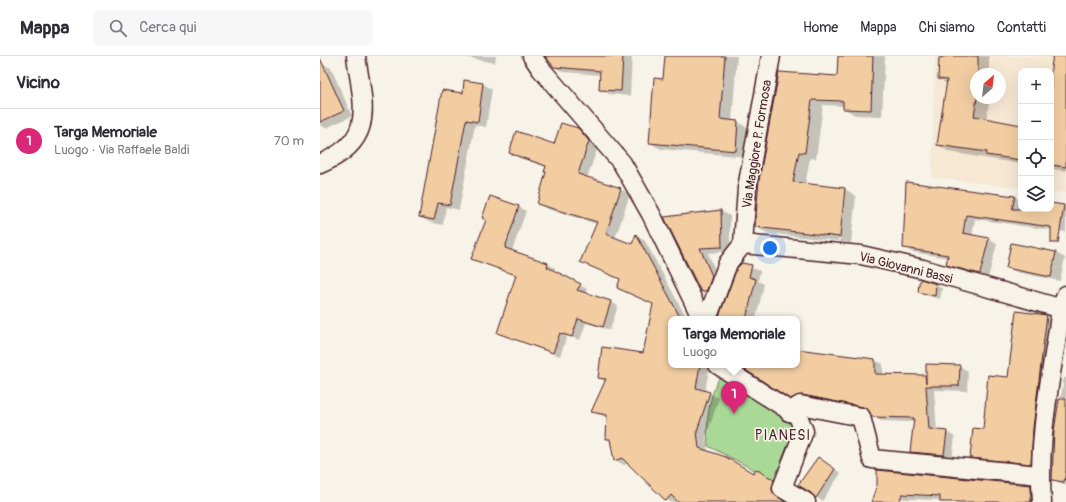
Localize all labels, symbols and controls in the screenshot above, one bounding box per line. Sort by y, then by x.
search box [93,10,373,46]
text: Mappa [20,16,69,40]
icon: search [107,17,129,39]
text: Cerca qui [139,18,196,37]
text: Home [803,19,838,36]
text: Mappa [860,19,897,36]
text: Chi siamo [919,19,975,36]
text: Contatti [997,19,1046,36]
north arrow [970,68,1006,104]
map controls [1018,68,1054,212]
button: + [1018,68,1054,104]
text: Vicino [16,72,60,93]
street label: Via Maggiore P. Formosa [739,79,775,210]
button: − [1018,104,1054,140]
text: Targa Memoriale [54,123,157,142]
text: 1 [26,133,32,149]
text: 70 m [274,133,304,149]
button: locate [1018,140,1054,176]
text: Luogo · Via Raffaele Baldi [54,142,189,158]
button: layers [1018,176,1054,212]
your location [760,238,780,258]
street label: Via Giovanni Bassi [857,249,954,287]
popup [668,316,800,368]
text: Targa Memoriale [683,325,785,344]
text: Luogo [683,344,717,360]
pin: 1 [721,381,747,414]
district label: PIANESI [755,427,811,444]

